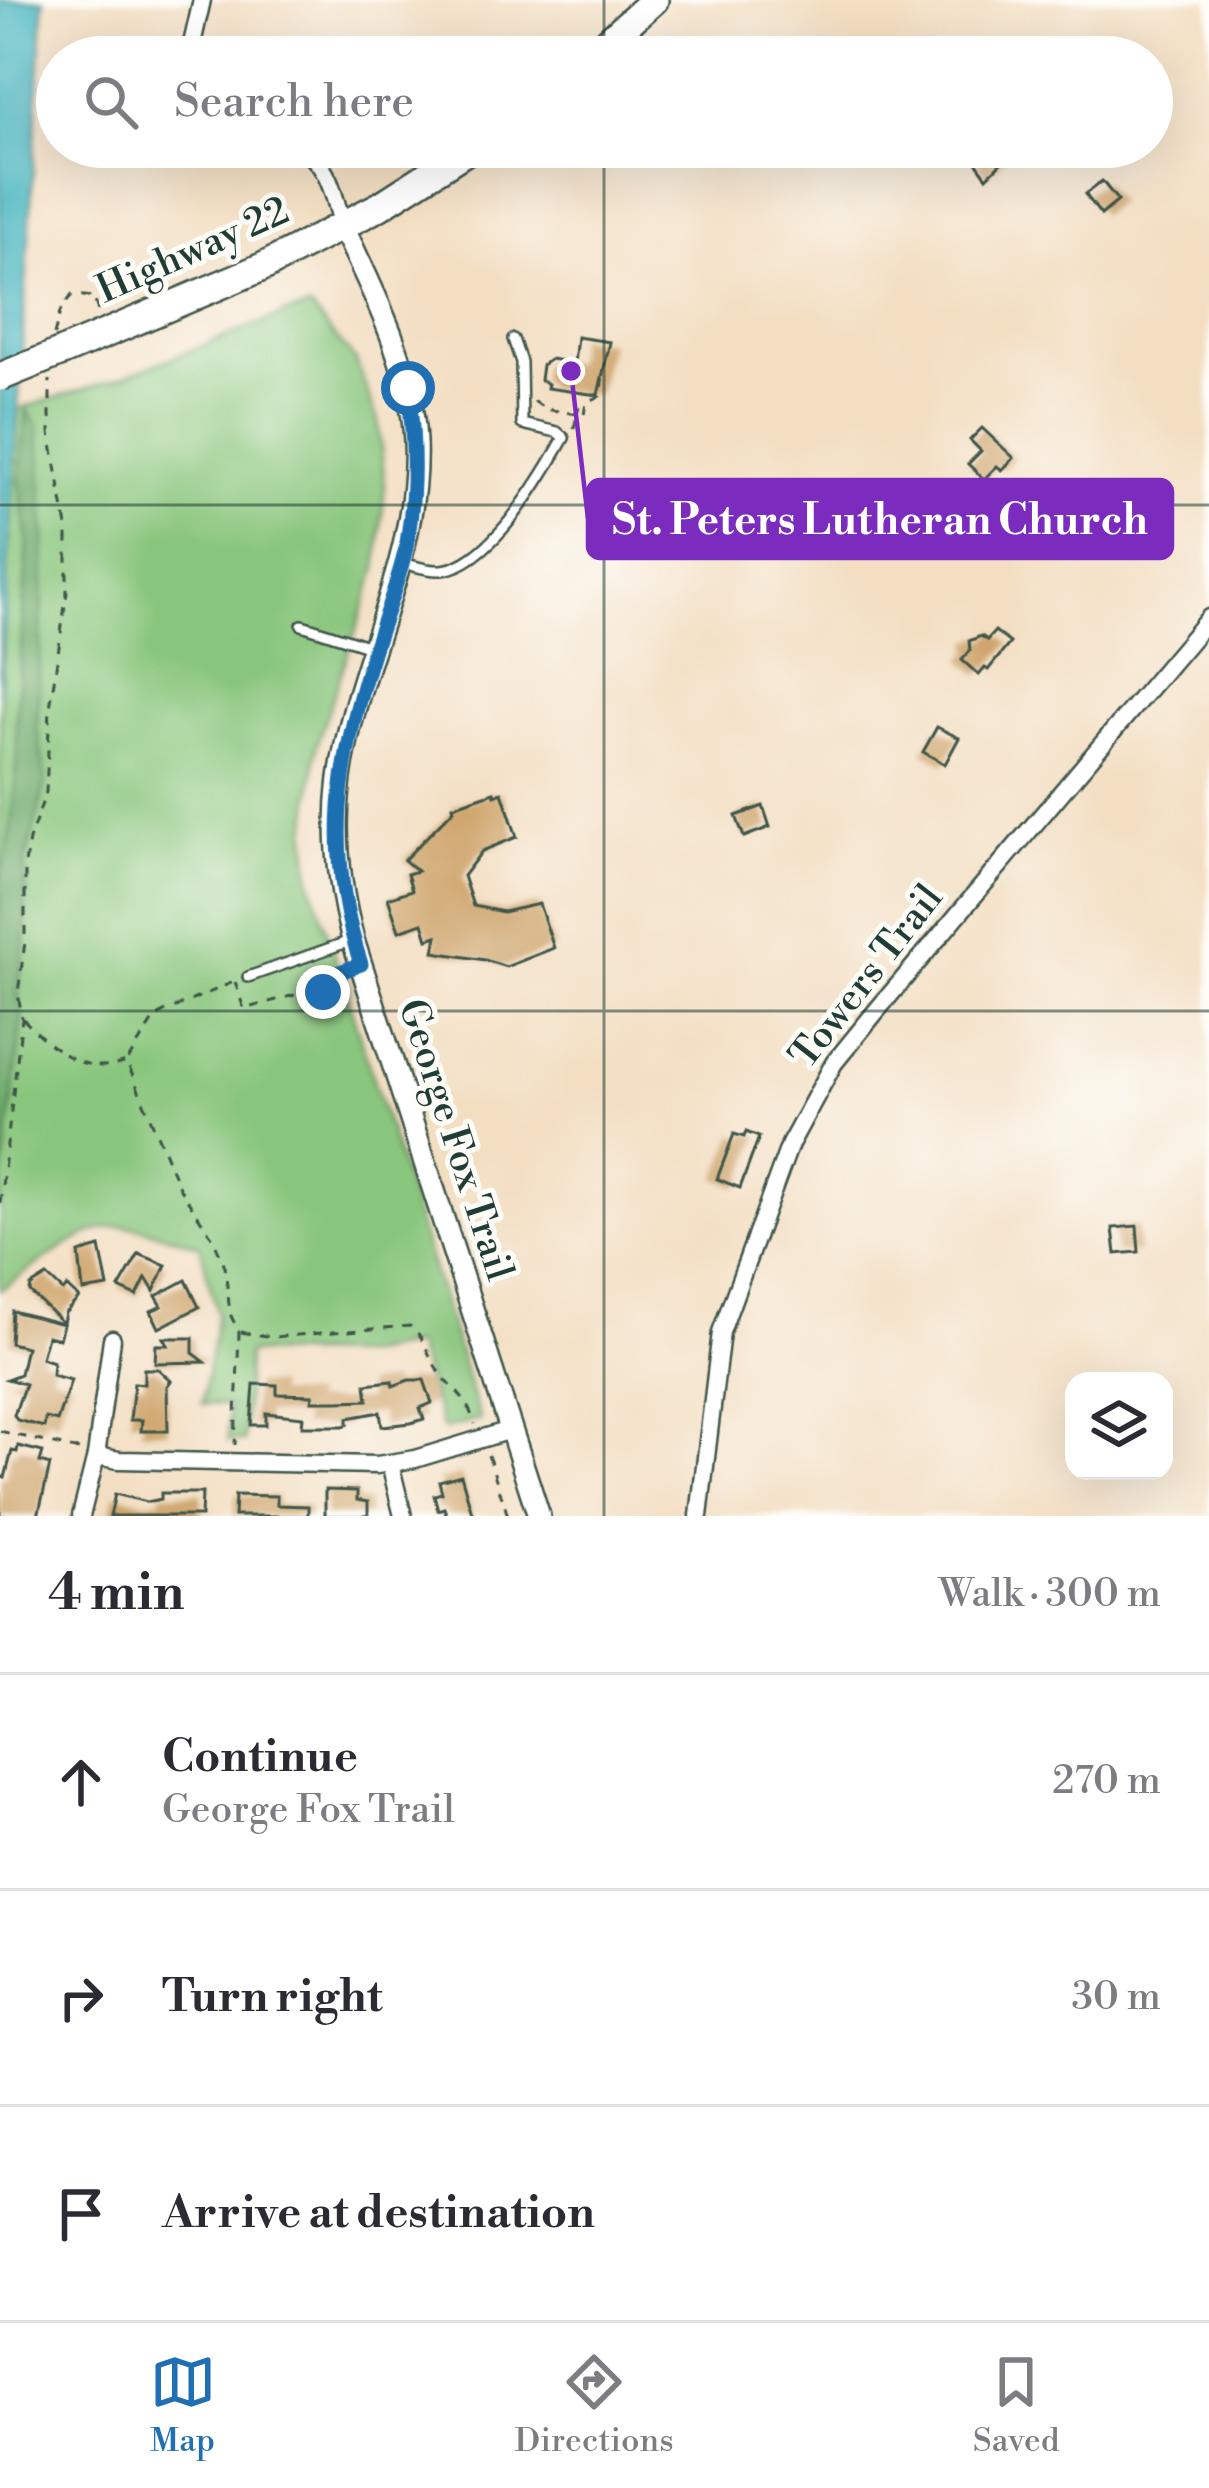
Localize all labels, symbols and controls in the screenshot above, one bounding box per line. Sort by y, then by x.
search box [36,36,1173,168]
icon: search [78,69,144,135]
text: Search here [174,74,414,131]
street label: Highway 22 [89,187,297,315]
route start [381,361,435,415]
callout: St. Peters Lutheran Church [588,480,1172,558]
text: St. Peters Lutheran Church [612,495,1148,548]
street label: Towers Trail [780,875,954,1079]
route end [296,965,350,1019]
street label: George Fox Trail [386,993,524,1287]
map controls [1065,1372,1173,1480]
button: layers [1065,1372,1173,1480]
text: 4 min [48,1562,184,1626]
text: Walk · 300 m [939,1570,1161,1619]
text: Continue [162,1729,358,1786]
icon: ahead [48,1749,114,1815]
text: 270 m [1052,1757,1161,1806]
text: George Fox Trail [162,1786,455,1835]
icon: right [48,1965,114,2031]
text: Turn right [162,1969,383,2026]
text: 30 m [1071,1973,1161,2022]
icon: arrive [48,2181,114,2247]
text: Arrive at destination [162,2185,595,2242]
tab: Map [150,2349,216,2462]
tab: Directions [515,2349,674,2462]
tab: Saved [973,2349,1059,2462]

